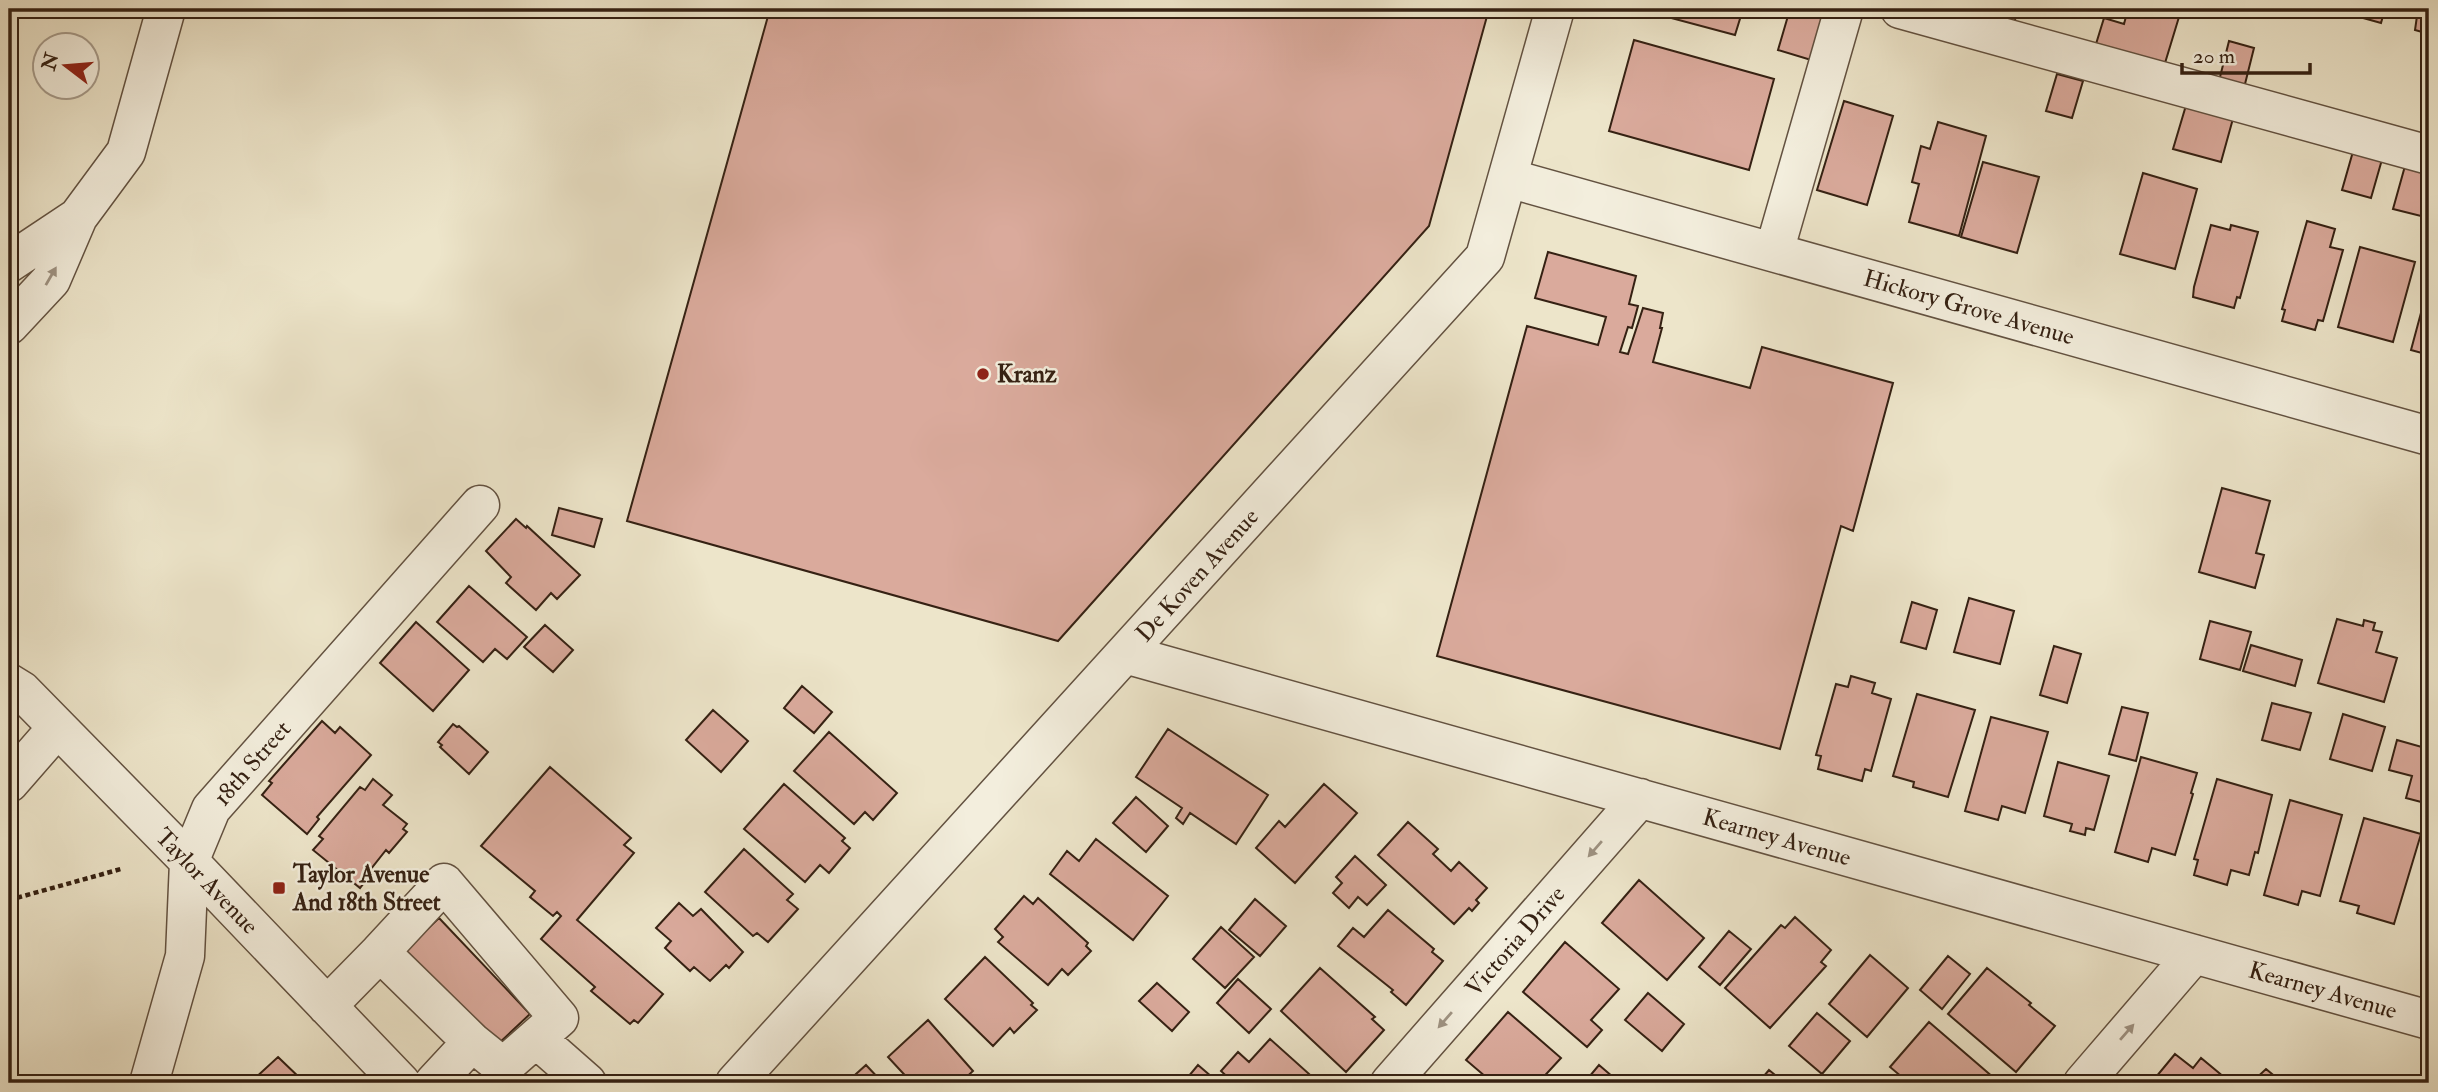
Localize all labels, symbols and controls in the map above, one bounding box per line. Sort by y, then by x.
north arrow [32,32,102,102]
scale bar [2182,32,2310,76]
text: 20 m [2193,43,2235,70]
text: N [36,49,65,74]
street label: Hickory Grove Avenue [1860,263,2078,352]
one-way arrow [45,266,57,285]
place label: Kranz [997,359,1057,390]
marker: Kranz [975,366,991,382]
street label: De Koven Avenue [1129,502,1266,649]
street label: 18th Street [207,714,298,812]
street label: Kearney Avenue [1699,802,1855,873]
street label: Taylor Avenue [148,822,265,941]
one-way arrow [1588,841,1603,858]
place label: Taylor Avenue And 18th Street [292,859,441,918]
street label: Victoria Drive [1459,879,1572,1003]
marker: Taylor Avenue And 18th Street [271,880,287,896]
street label: Kearney Avenue [2245,955,2401,1026]
one-way arrow [1438,1012,1453,1029]
one-way arrow [2119,1023,2134,1040]

